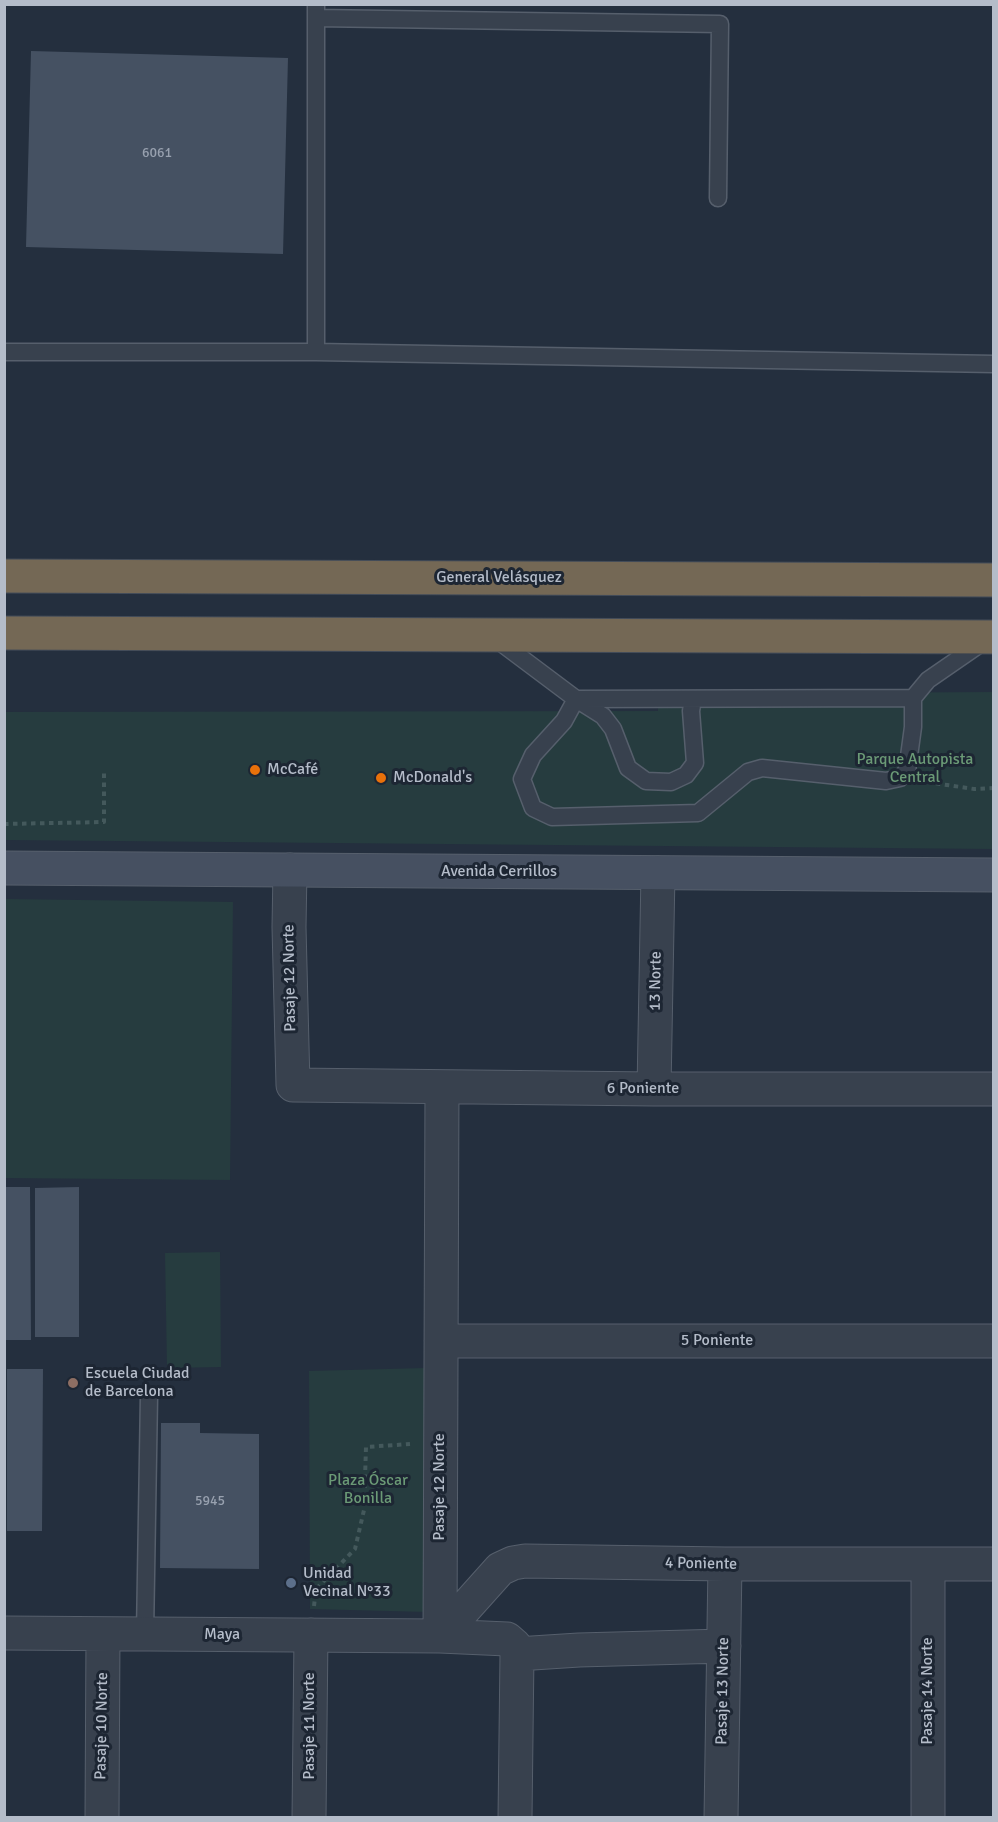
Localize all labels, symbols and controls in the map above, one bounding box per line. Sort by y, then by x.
house number: 6061 [142,145,172,161]
street label: General Velásquez [436,568,562,588]
park label: Parque Autopista Central [857,750,973,788]
place label: McCafé [267,760,318,780]
marker: McCafé [248,763,262,777]
place label: McDonald's [393,768,472,788]
marker: McDonald's [374,771,388,785]
street label: Avenida Cerrillos [441,862,557,882]
street label: Pasaje 12 Norte [279,924,301,1032]
street label: 13 Norte [646,951,666,1011]
street label: 6 Poniente [607,1079,679,1099]
street label: 5 Poniente [681,1331,753,1351]
place label: Escuela Ciudad de Barcelona [85,1364,189,1402]
marker: Escuela Ciudad de Barcelona [66,1376,80,1390]
street label: Pasaje 12 Norte [430,1433,450,1541]
park label: Plaza Óscar Bonilla [328,1471,408,1509]
house number: 5945 [195,1493,225,1509]
street label: 4 Poniente [665,1554,737,1574]
place label: Unidad Vecinal N°33 [303,1564,391,1602]
marker: Unidad Vecinal N°33 [284,1576,298,1590]
street label: Maya [204,1625,240,1645]
street label: Pasaje 13 Norte [712,1637,734,1745]
street label: Pasaje 14 Norte [918,1637,938,1745]
street label: Pasaje 10 Norte [91,1672,113,1780]
street label: Pasaje 11 Norte [300,1672,320,1780]

